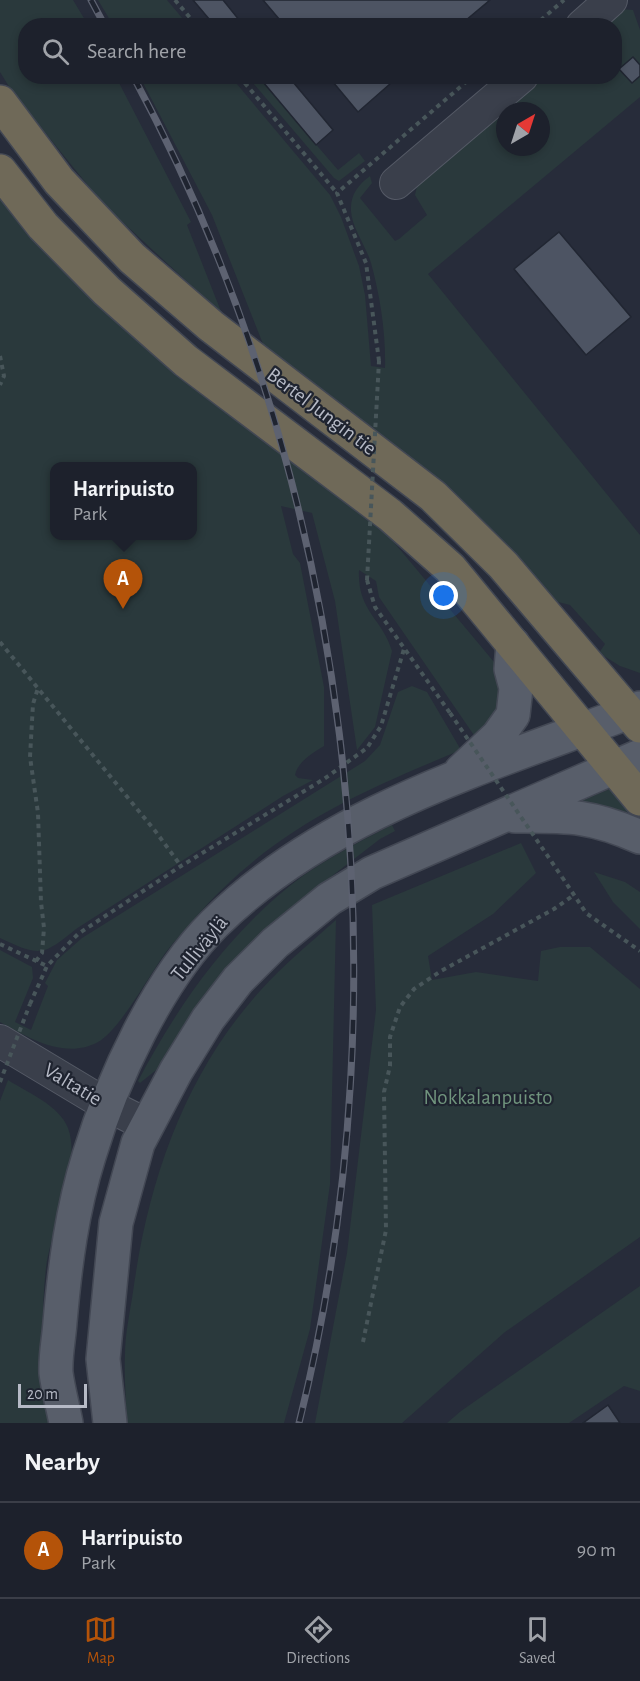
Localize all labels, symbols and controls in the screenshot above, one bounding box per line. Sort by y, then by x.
search box [18,18,622,84]
icon: search [39,35,72,68]
text: Search here [87,40,186,62]
north arrow [496,102,550,156]
street label: Bertel Jungin tie [263,364,380,459]
popup [50,462,197,540]
text: Harripuisto [73,478,174,500]
text: Park [73,504,107,524]
pin: A [104,560,142,609]
your location [429,581,458,610]
street label: Tulliväylä [167,912,232,985]
street label: Valtatie [40,1059,105,1110]
park label: Nokkalanpuisto [423,1087,553,1108]
scale bar [18,1381,87,1408]
text: 20 m [27,1386,58,1402]
text: Nearby [24,1449,100,1475]
text: Harripuisto [81,1527,183,1549]
text: A [38,1540,50,1560]
text: 90 m [577,1540,616,1560]
text: Park [81,1553,116,1573]
tab: Map [84,1613,117,1668]
tab: Directions [286,1613,350,1668]
tab: Saved [519,1613,556,1668]

